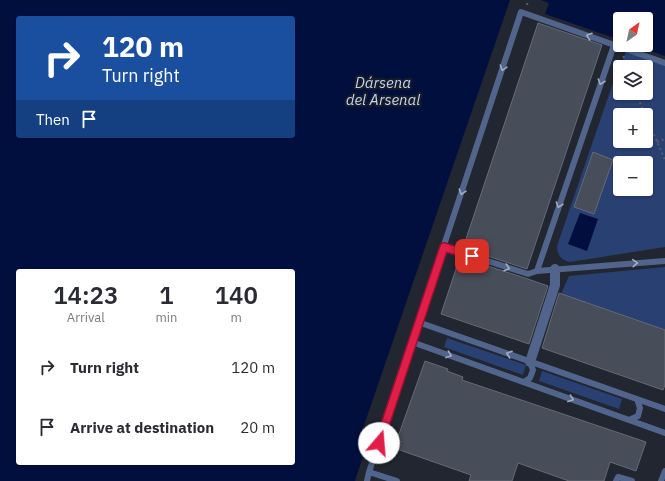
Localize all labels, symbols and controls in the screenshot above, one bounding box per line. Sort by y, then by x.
north arrow [613,12,653,52]
map controls [613,12,653,196]
text: 120 m [102,28,184,65]
icon: right [36,32,88,84]
one-way arrow [585,32,592,41]
button: layers [613,60,653,100]
text: Turn right [102,64,180,87]
one-way arrow [499,65,508,72]
water label: Dársena del Arsenal [346,73,420,109]
one-way arrow [598,78,606,85]
icon: arrive [78,108,100,130]
button: + [613,108,653,148]
text: Then [36,110,70,129]
button: − [613,156,653,196]
one-way arrow [458,188,467,195]
one-way arrow [556,201,564,208]
pin [455,239,489,273]
icon: arrive [461,245,483,267]
one-way arrow [632,259,638,268]
one-way arrow [504,263,511,271]
text: 14:23 [53,279,118,311]
text: 1 [159,279,174,311]
text: 140 [215,279,258,311]
text: Arrival [67,309,105,326]
text: min [156,309,178,326]
text: m [231,309,242,326]
one-way arrow [445,350,452,359]
one-way arrow [506,351,513,359]
icon: right [36,356,58,378]
text: Turn right [70,358,139,377]
text: 120 m [231,358,275,377]
one-way arrow [568,395,575,403]
icon: arrive [36,416,58,438]
text: Arrive at destination [70,418,214,437]
text: 20 m [240,418,275,437]
position arrow [358,422,400,464]

